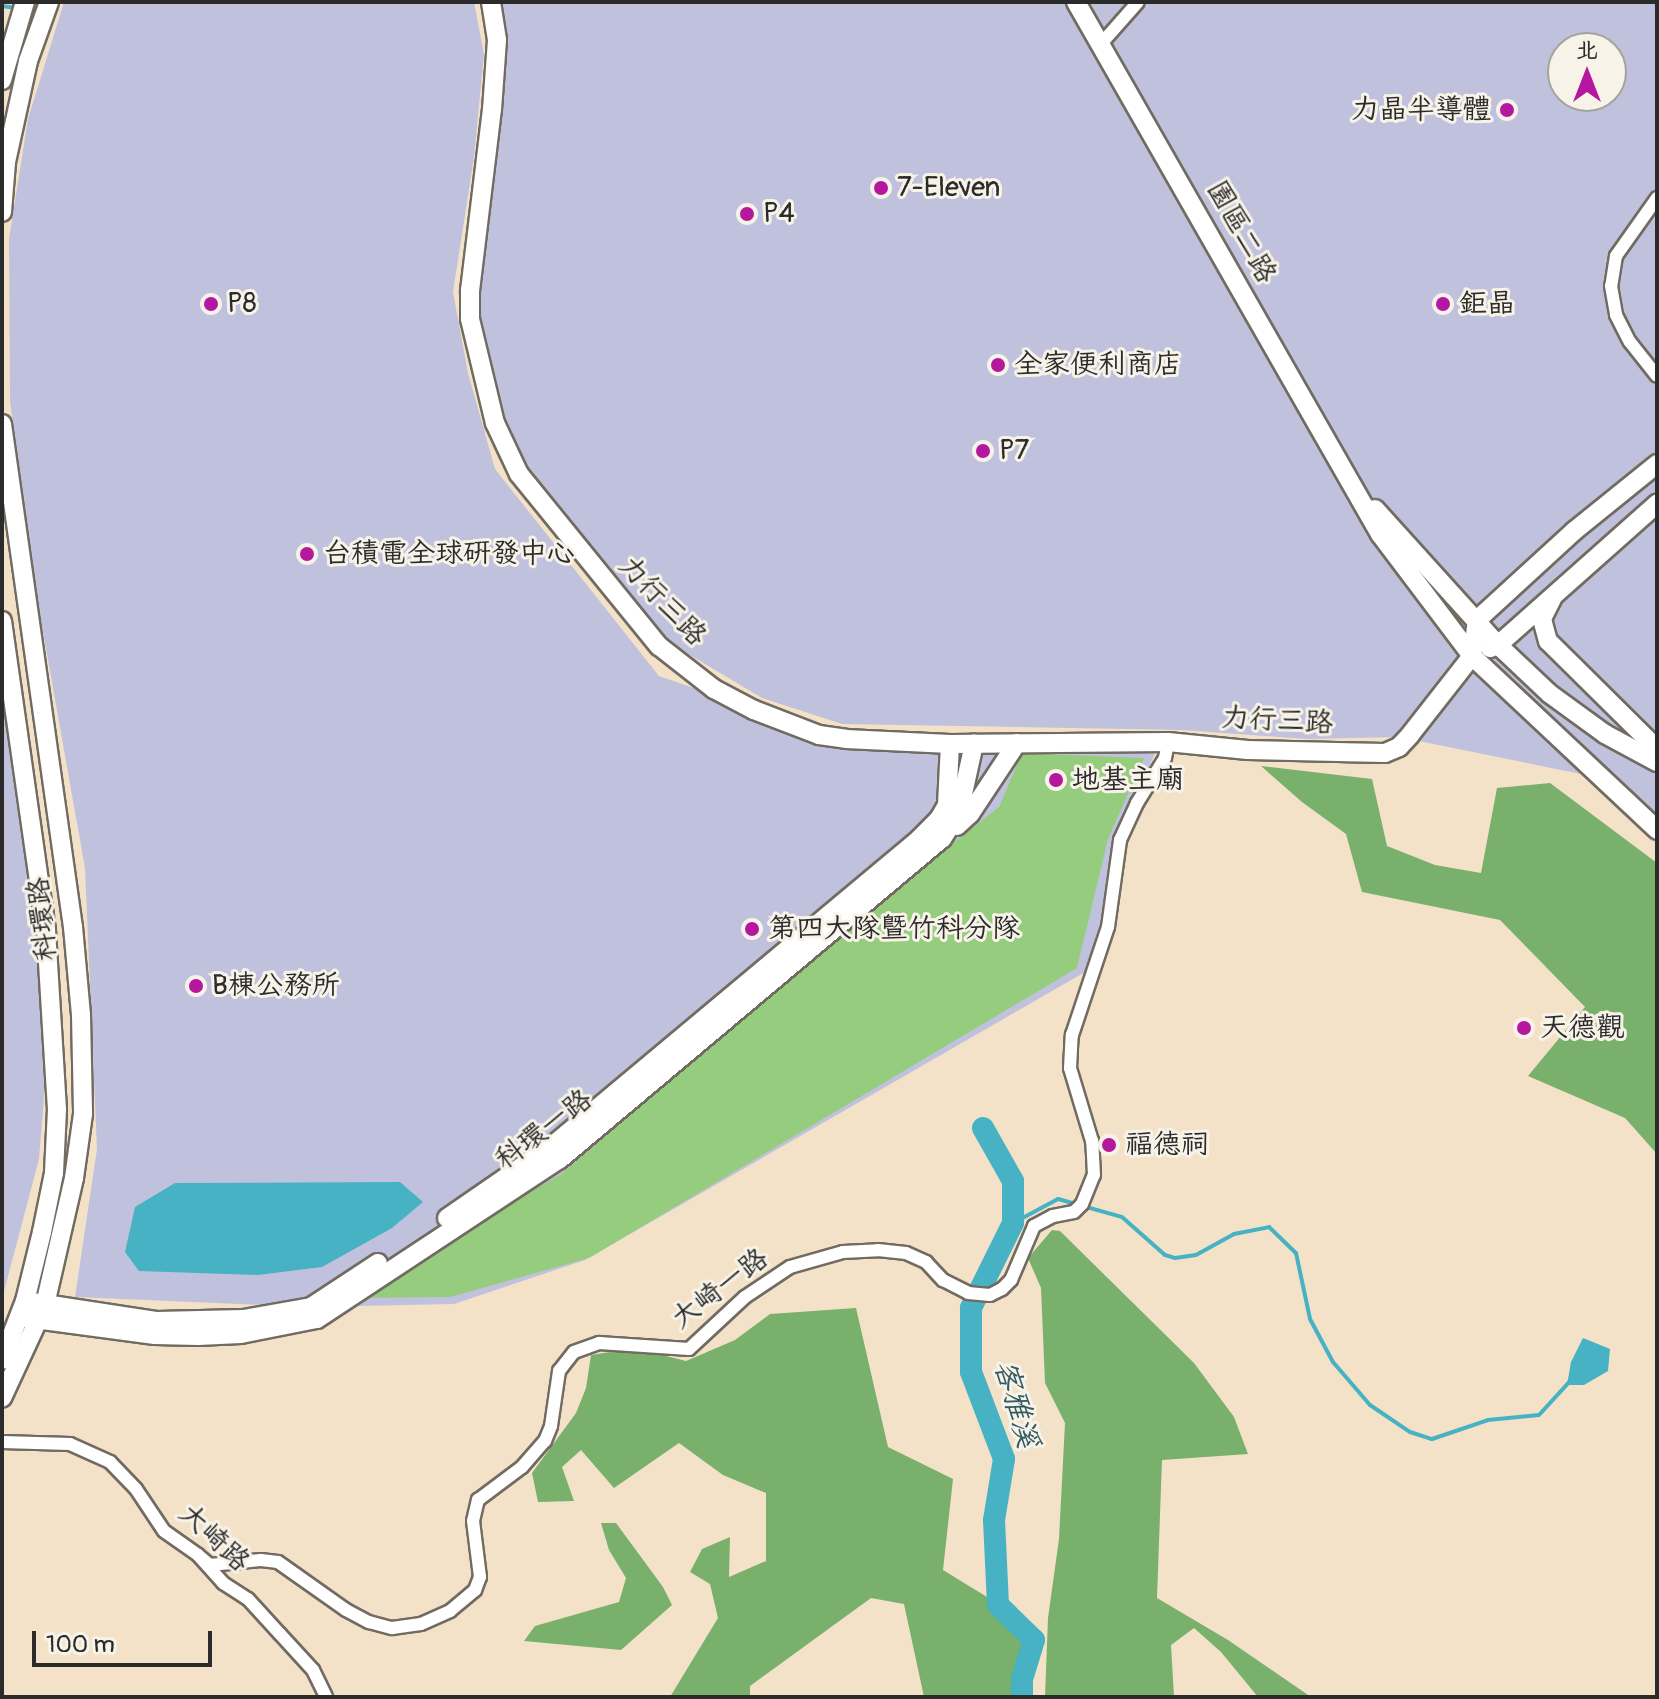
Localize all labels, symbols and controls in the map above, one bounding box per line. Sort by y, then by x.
north arrow [1547,32,1627,112]
text: 北 [1576,36,1598,64]
place label: 力晶半導體 [1351,93,1491,127]
marker: 力晶半導體 [1498,101,1516,119]
place label: 7-Eleven [897,171,1000,205]
street label: 園區二路 [1199,175,1283,289]
marker: 7-Eleven [872,179,890,197]
place label: P4 [763,197,795,231]
marker: P4 [738,205,756,223]
place label: P8 [227,287,257,321]
place label: 鉅晶 [1459,287,1515,321]
marker: P8 [202,295,220,313]
marker: 鉅晶 [1434,295,1452,313]
place label: 全家便利商店 [1014,348,1182,382]
marker: 全家便利商店 [989,356,1007,374]
place label: P7 [999,434,1029,468]
marker: P7 [974,442,992,460]
place label: 台積電全球研發中心 [323,537,575,571]
marker: 台積電全球研發中心 [298,545,316,563]
street label: 力行三路 [611,549,713,653]
street label: 力行三路 [1220,701,1334,741]
place label: 地基主廟 [1072,763,1184,797]
marker: 地基主廟 [1047,771,1065,789]
street label: 科環路 [22,875,64,963]
place label: 第四大隊暨竹科分隊 [768,912,1020,946]
marker: 第四大隊暨竹科分隊 [743,920,761,938]
place label: B棟公務所 [212,969,340,1003]
marker: B棟公務所 [187,977,205,995]
place label: 天德觀 [1540,1011,1624,1045]
marker: 天德觀 [1515,1019,1533,1037]
street label: 科環一路 [489,1083,599,1177]
place label: 福德祠 [1125,1128,1209,1162]
marker: 福德祠 [1100,1136,1118,1154]
street label: 大崎一路 [665,1242,775,1336]
water label: 客雅溪 [986,1356,1046,1452]
street label: 大崎路 [172,1497,256,1579]
scale bar [36,1615,216,1665]
text: 100 m [46,1630,115,1659]

